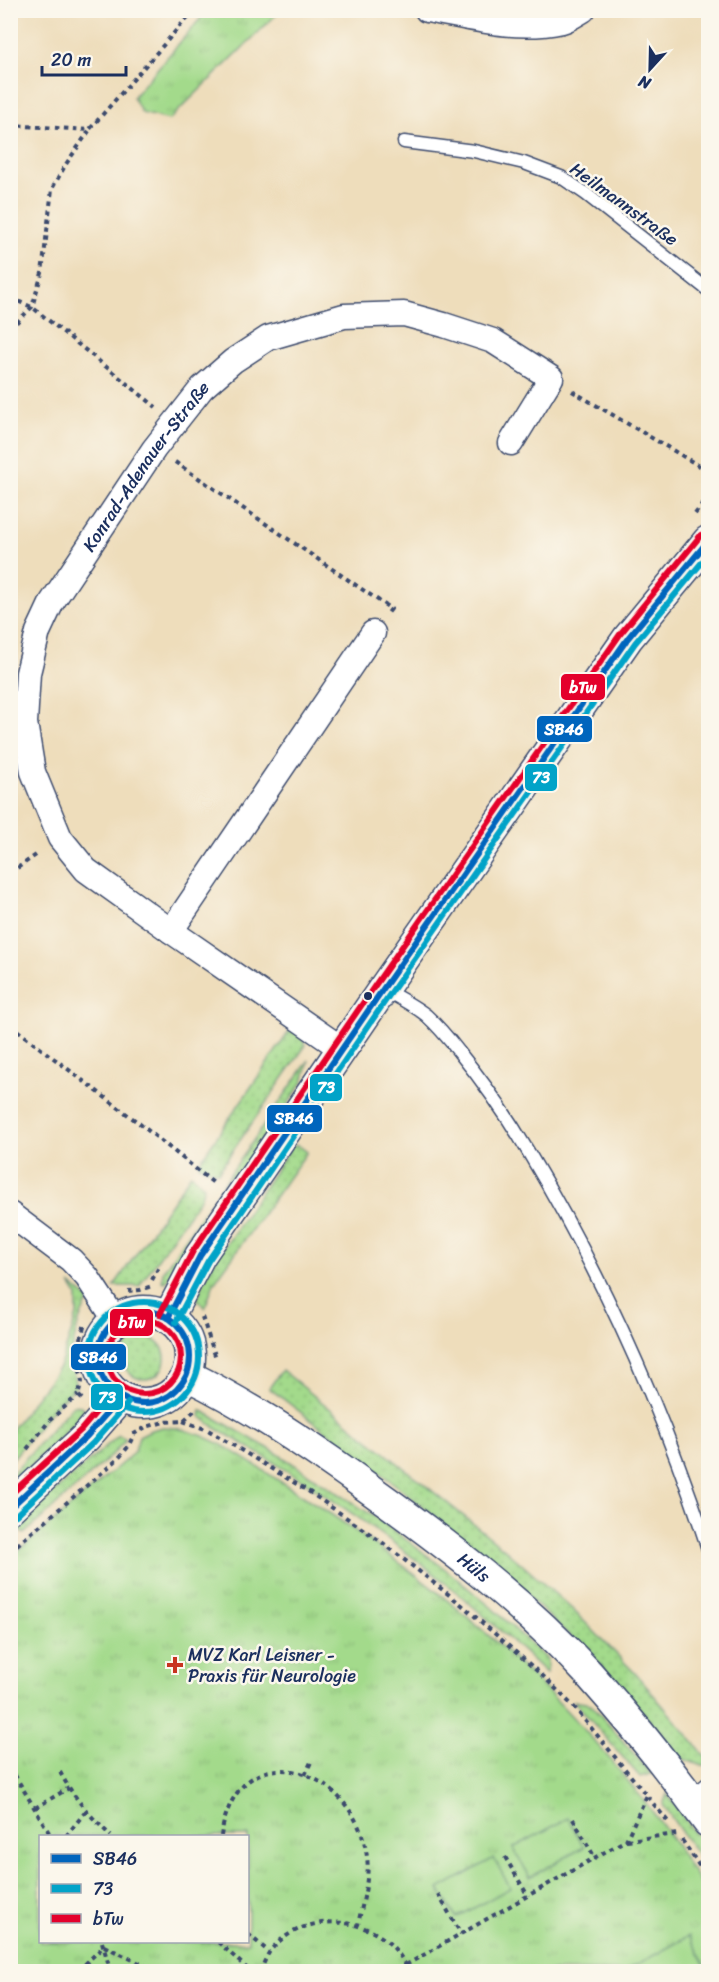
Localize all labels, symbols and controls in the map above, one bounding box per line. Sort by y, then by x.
scale bar [42,39,126,77]
north arrow [620,39,680,99]
text: 20 m [51,44,91,76]
text: N [633,67,656,98]
street label: Heilmannstraße [563,153,685,255]
street label: Konrad-Adenauer-Straße [74,372,217,559]
line badge: bTw [560,673,606,701]
text: bTw [568,673,598,702]
line badge: SB46 [536,715,593,743]
text: SB46 [543,715,584,744]
line badge: 73 [524,763,558,792]
text: 73 [532,763,550,792]
unlabelled marker [362,990,374,1002]
line badge: 73 [309,1073,343,1102]
text: 73 [317,1073,335,1102]
line badge: SB46 [266,1104,323,1133]
text: SB46 [273,1104,314,1133]
line badge: bTw [109,1308,154,1337]
text: bTw [117,1308,147,1337]
line badge: SB46 [70,1343,127,1371]
text: SB46 [77,1343,118,1372]
line badge: 73 [90,1383,124,1411]
text: 73 [98,1383,116,1412]
street label: Hüls [450,1544,498,1592]
place label: MVZ Karl Leisner - Praxis für Neurologie [188,1639,356,1692]
marker: MVZ Karl Leisner - Praxis für Neurologie [166,1656,184,1674]
legend [39,1835,249,1943]
text: SB46 [93,1843,137,1875]
text: 73 [93,1873,113,1905]
text: bTw [93,1903,124,1935]

